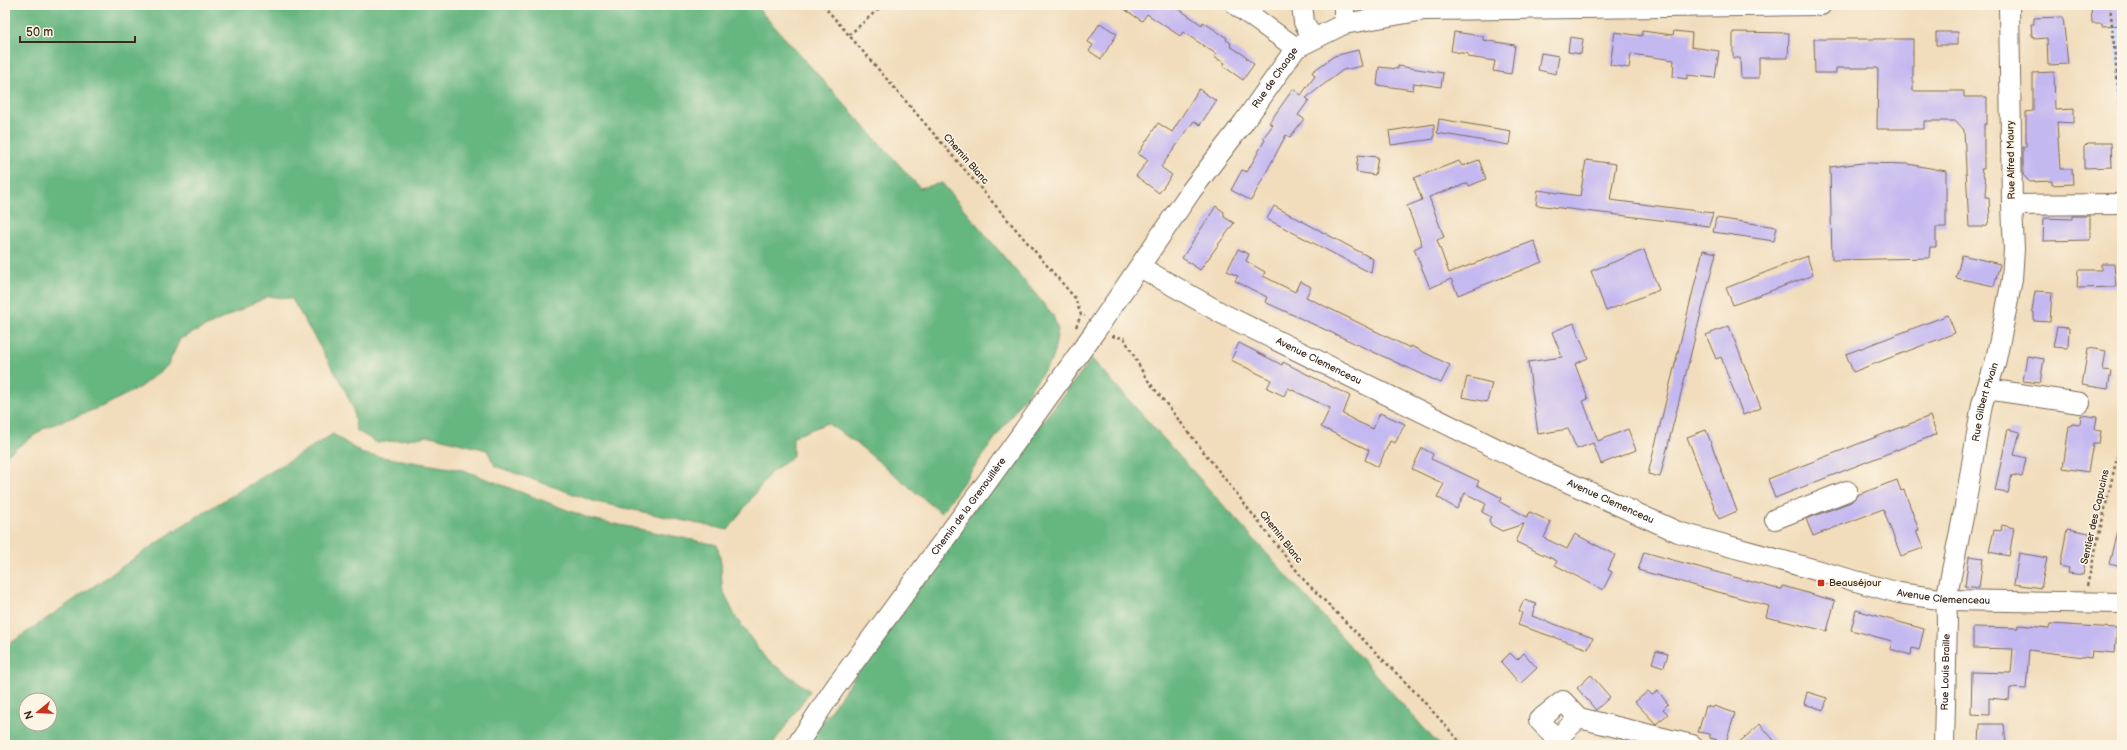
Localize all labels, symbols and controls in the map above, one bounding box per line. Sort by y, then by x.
scale bar [20,18,135,44]
text: 50 m [26,25,53,40]
street label: Rue de Chaage [1250,45,1301,110]
street label: Rue Alfred Maury [2004,120,2018,200]
street label: Chemin Blanc [941,131,991,187]
street label: Avenue Clemenceau [1274,335,1363,387]
street label: Rue Gilbert Pivain [1970,361,2001,442]
street label: Chemin de la Grenouillère [929,455,1009,558]
street label: Sentier des Capucins [2078,468,2112,566]
street label: Avenue Clemenceau [1565,477,1656,526]
street label: Chemin Blanc [1257,508,1305,566]
place label: Beauséjour [1829,577,1882,589]
marker: Beauséjour [1816,578,1826,588]
street label: Avenue Clemenceau [1896,587,1990,607]
street label: Rue Louis Braille [1939,634,1953,710]
north arrow [18,692,58,732]
text: N [22,709,36,721]

